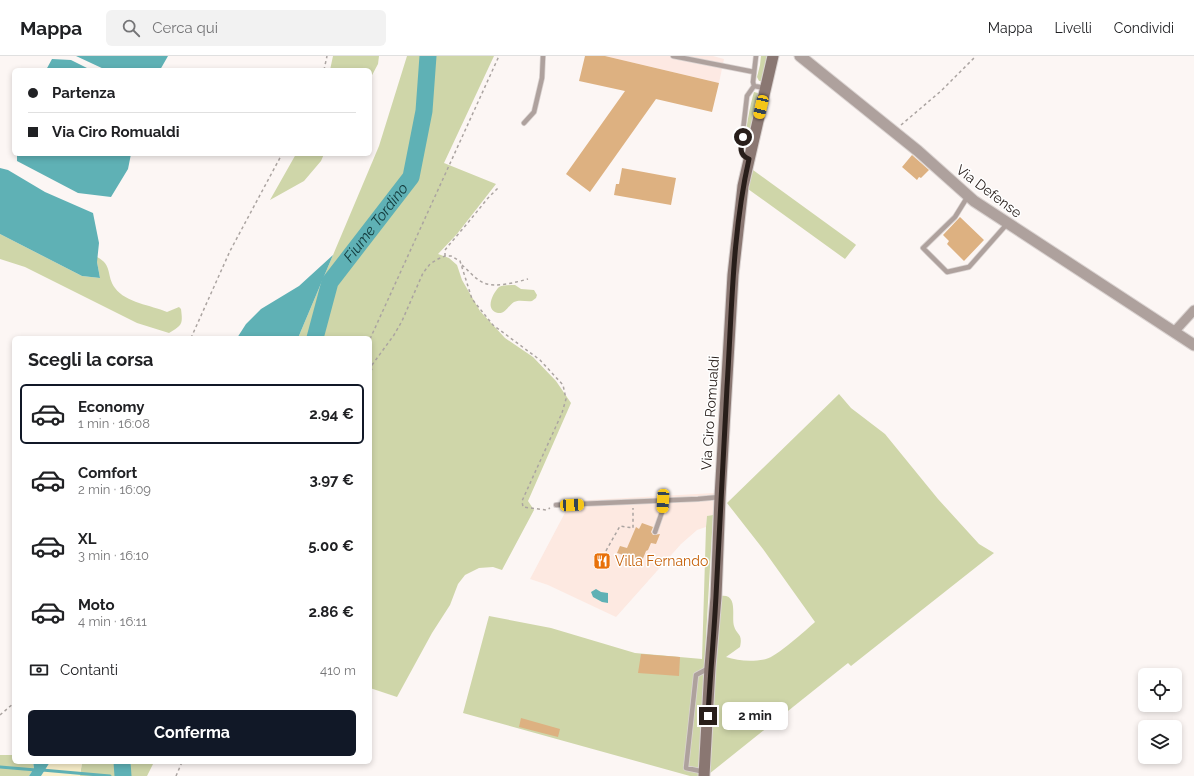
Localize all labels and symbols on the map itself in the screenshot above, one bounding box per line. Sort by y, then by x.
car [752,94,770,120]
route start [734,128,752,146]
street label: Via Defense [953,161,1025,221]
water label: Fiume Tordino [340,180,412,266]
street label: Via Ciro Romualdi [698,355,722,471]
car [656,489,670,513]
car [560,498,584,512]
restaurant icon: Villa Fernando [592,551,612,571]
place label: Villa Fernando [615,553,708,569]
callout: 2 min [722,702,788,730]
route end [699,707,717,725]

